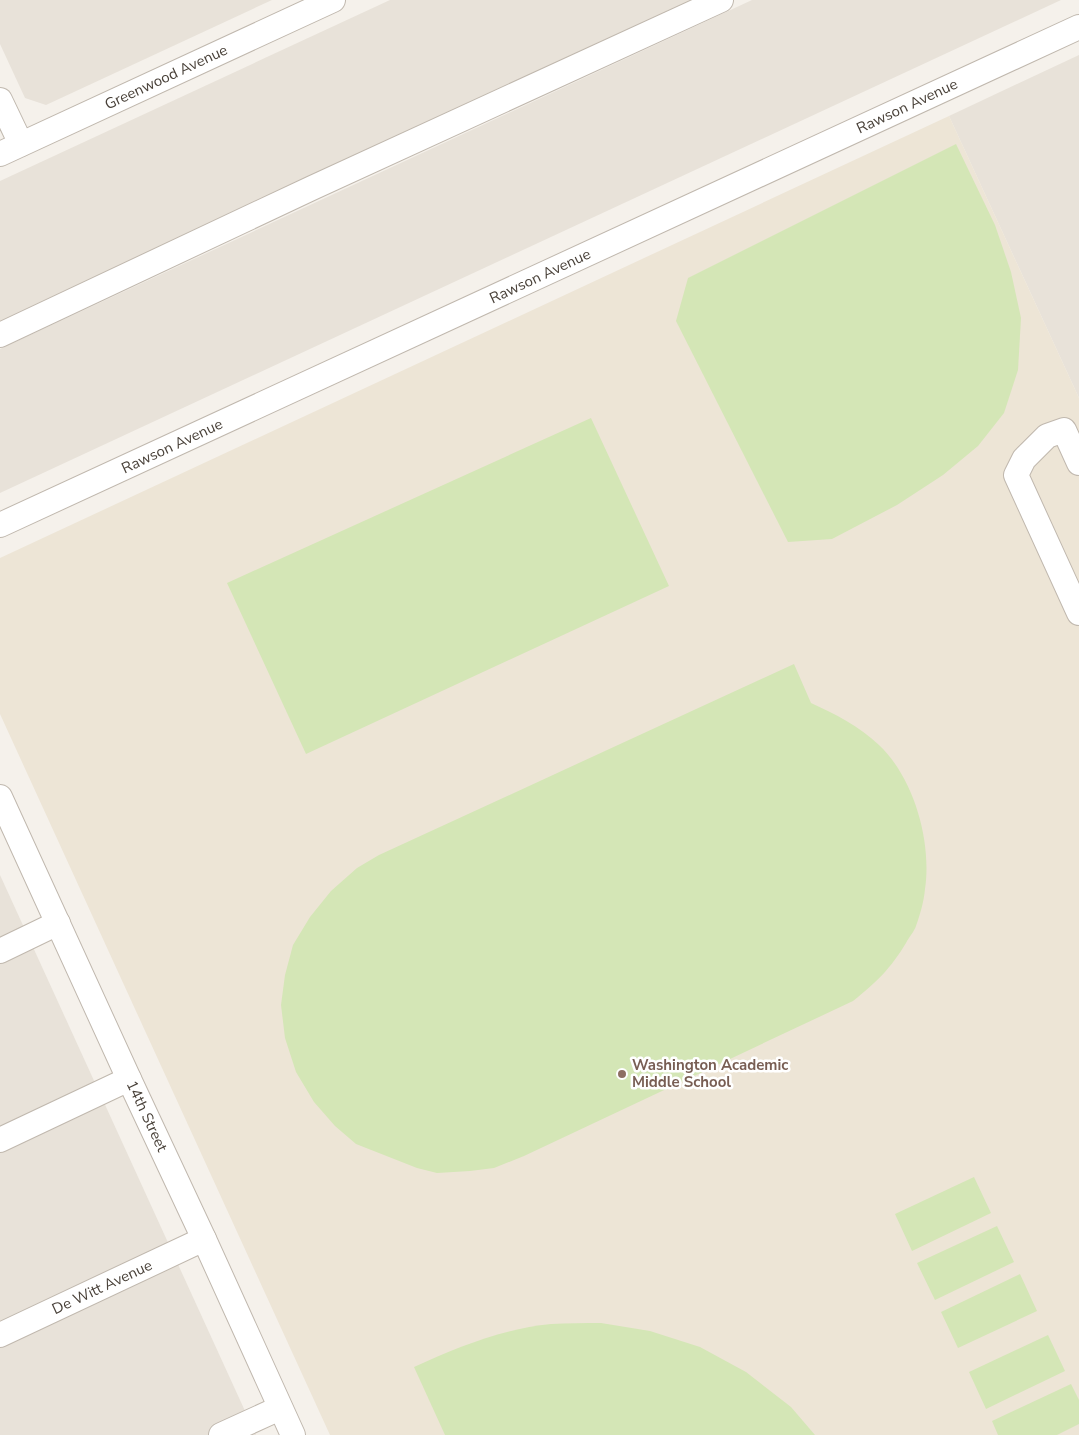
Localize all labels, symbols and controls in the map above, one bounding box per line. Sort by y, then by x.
street label: Greenwood Avenue [101,40,231,114]
street label: Rawson Avenue [853,74,961,138]
street label: Rawson Avenue [486,244,594,308]
street label: Rawson Avenue [118,414,226,478]
place label: Washington Academic Middle School [632,1055,788,1092]
marker: Washington Academic Middle School [616,1068,628,1080]
street label: 14th Street [122,1077,173,1156]
street label: De Witt Avenue [49,1255,155,1319]

